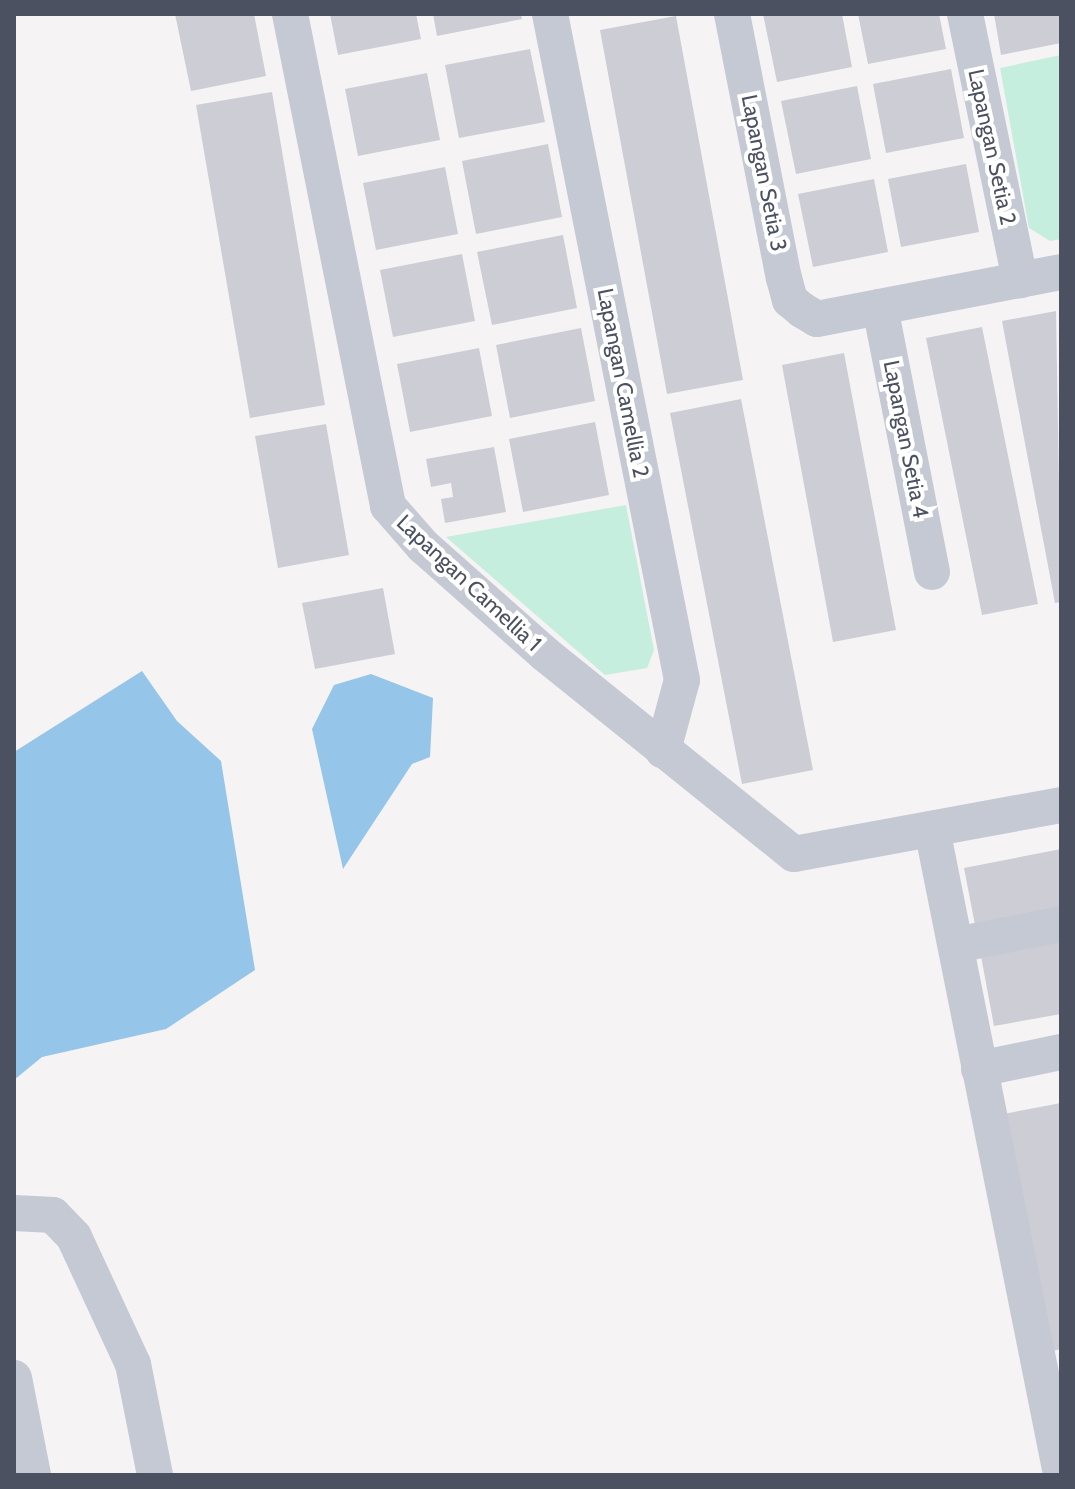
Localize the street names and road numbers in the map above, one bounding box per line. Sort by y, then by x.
street label: Lapangan Setia 2 [963,67,1021,227]
street label: Lapangan Setia 3 [736,92,792,254]
street label: Lapangan Camellia 2 [592,286,654,480]
street label: Lapangan Setia 4 [878,358,934,520]
street label: Lapangan Camellia 1 [391,509,547,657]

